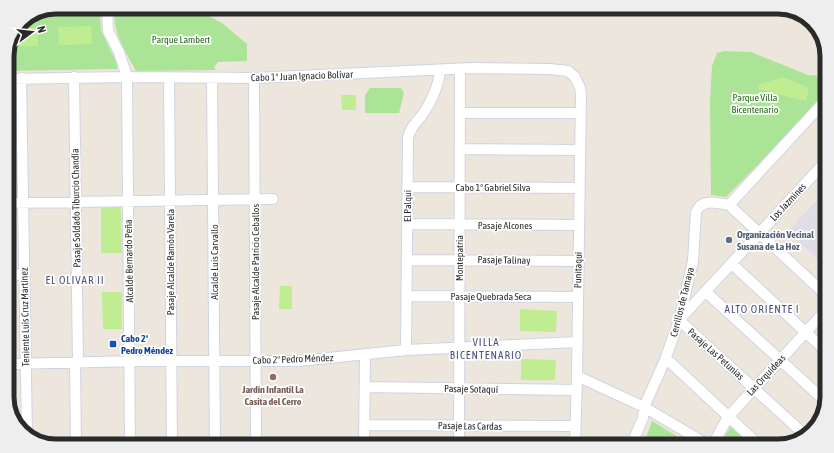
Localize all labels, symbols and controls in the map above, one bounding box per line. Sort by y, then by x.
north arrow [12,12,52,52]
text: N [35,25,48,34]
park label: Parque Lambert [152,34,210,45]
street label: Cabo 1° Juan Ignacio Bolívar [251,69,354,83]
park label: Parque Villa Bicentenario [732,92,779,115]
street label: Pasaje Soldado Tiburcio Chandía [69,148,83,268]
street label: Los Jazmines [768,181,808,223]
street label: Cabo 1° Gabriel Silva [455,182,531,193]
street label: El Palqui [402,190,413,222]
street label: Pasaje Alcalde Patricio Ceballos [250,203,261,320]
street label: Pasaje Alcalde Ramón Varela [165,208,176,315]
street label: Alcalde Bernardo Peña [123,219,135,303]
street label: Pasaje Alcones [478,220,533,231]
street label: Alcalde Luis Carvallo [209,224,220,300]
place label: Organización Vecinal Susana de La Hoz [737,229,814,252]
street label: Montepatria [454,235,465,281]
marker: Organización Vecinal Susana de La Hoz [724,235,734,245]
street label: Punitaqui [572,252,584,288]
street label: Pasaje Talinay [478,254,530,266]
street label: Cerrillos de Tamaya [668,266,696,338]
street label: Teniente Luís Cruz Martínez [19,267,31,367]
district label: EL OLIVAR II [45,274,105,286]
street label: Pasaje Quebrada Seca [451,291,532,302]
district label: ALTO ORIENTE I [725,303,799,315]
street label: Pasaje Las Petunias [686,326,747,382]
place label: Cabo 2º Pedro Méndez [121,333,173,356]
district label: VILLA BICENTENARIO [450,336,522,361]
marker: Cabo 2º Pedro Méndez [108,339,118,349]
street label: Cabo 2° Pedro Méndez [252,352,334,366]
street label: Las Orquídeas [744,352,788,398]
marker: Jardín Infantil La Casita del Cerro [268,372,278,382]
street label: Pasaje Sotaquí [444,383,499,395]
place label: Jardín Infantil La Casita del Cerro [241,384,304,407]
street label: Pasaje Las Cardas [438,420,503,432]

